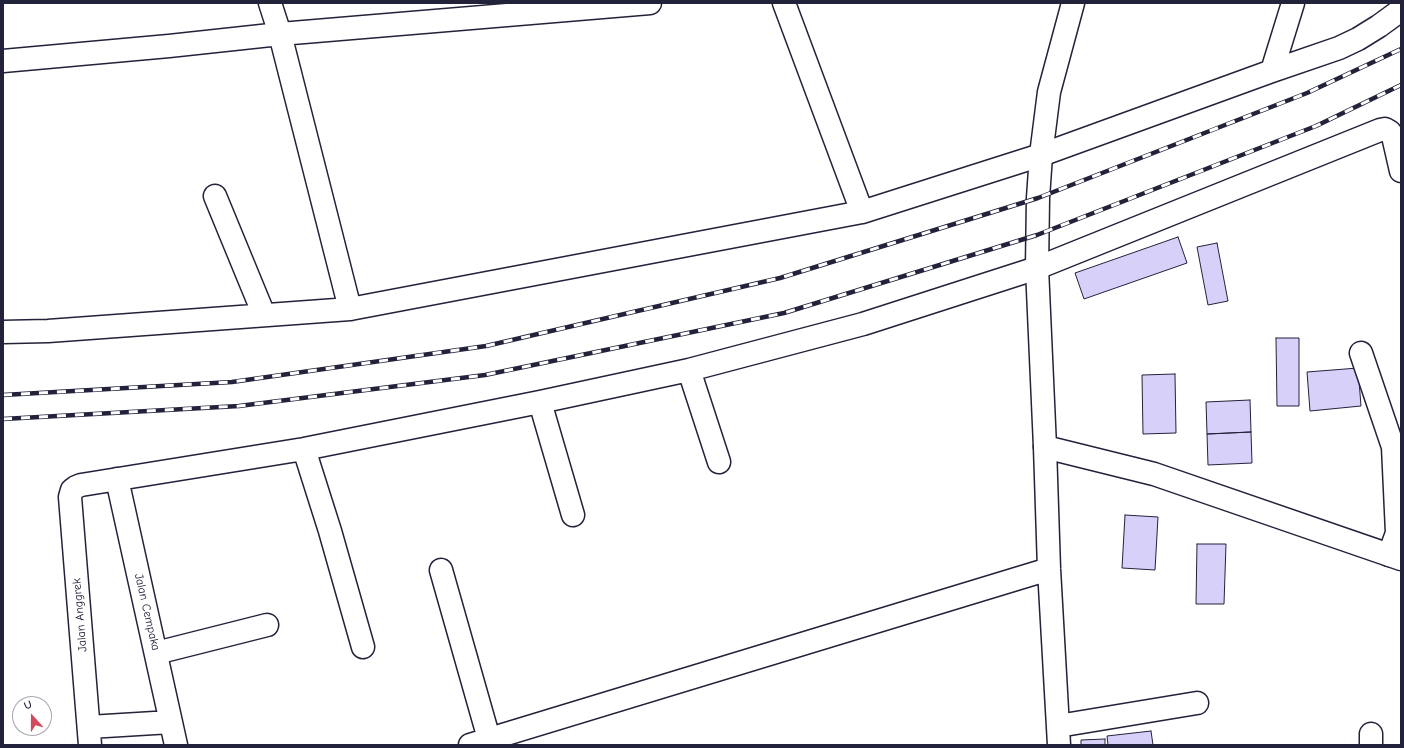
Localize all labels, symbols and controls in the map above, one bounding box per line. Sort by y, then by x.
street label: Jalan Cempaka [131,572,163,652]
street label: Jalan Anggrek [70,578,90,652]
north arrow [12,696,52,736]
text: U [22,698,34,713]

